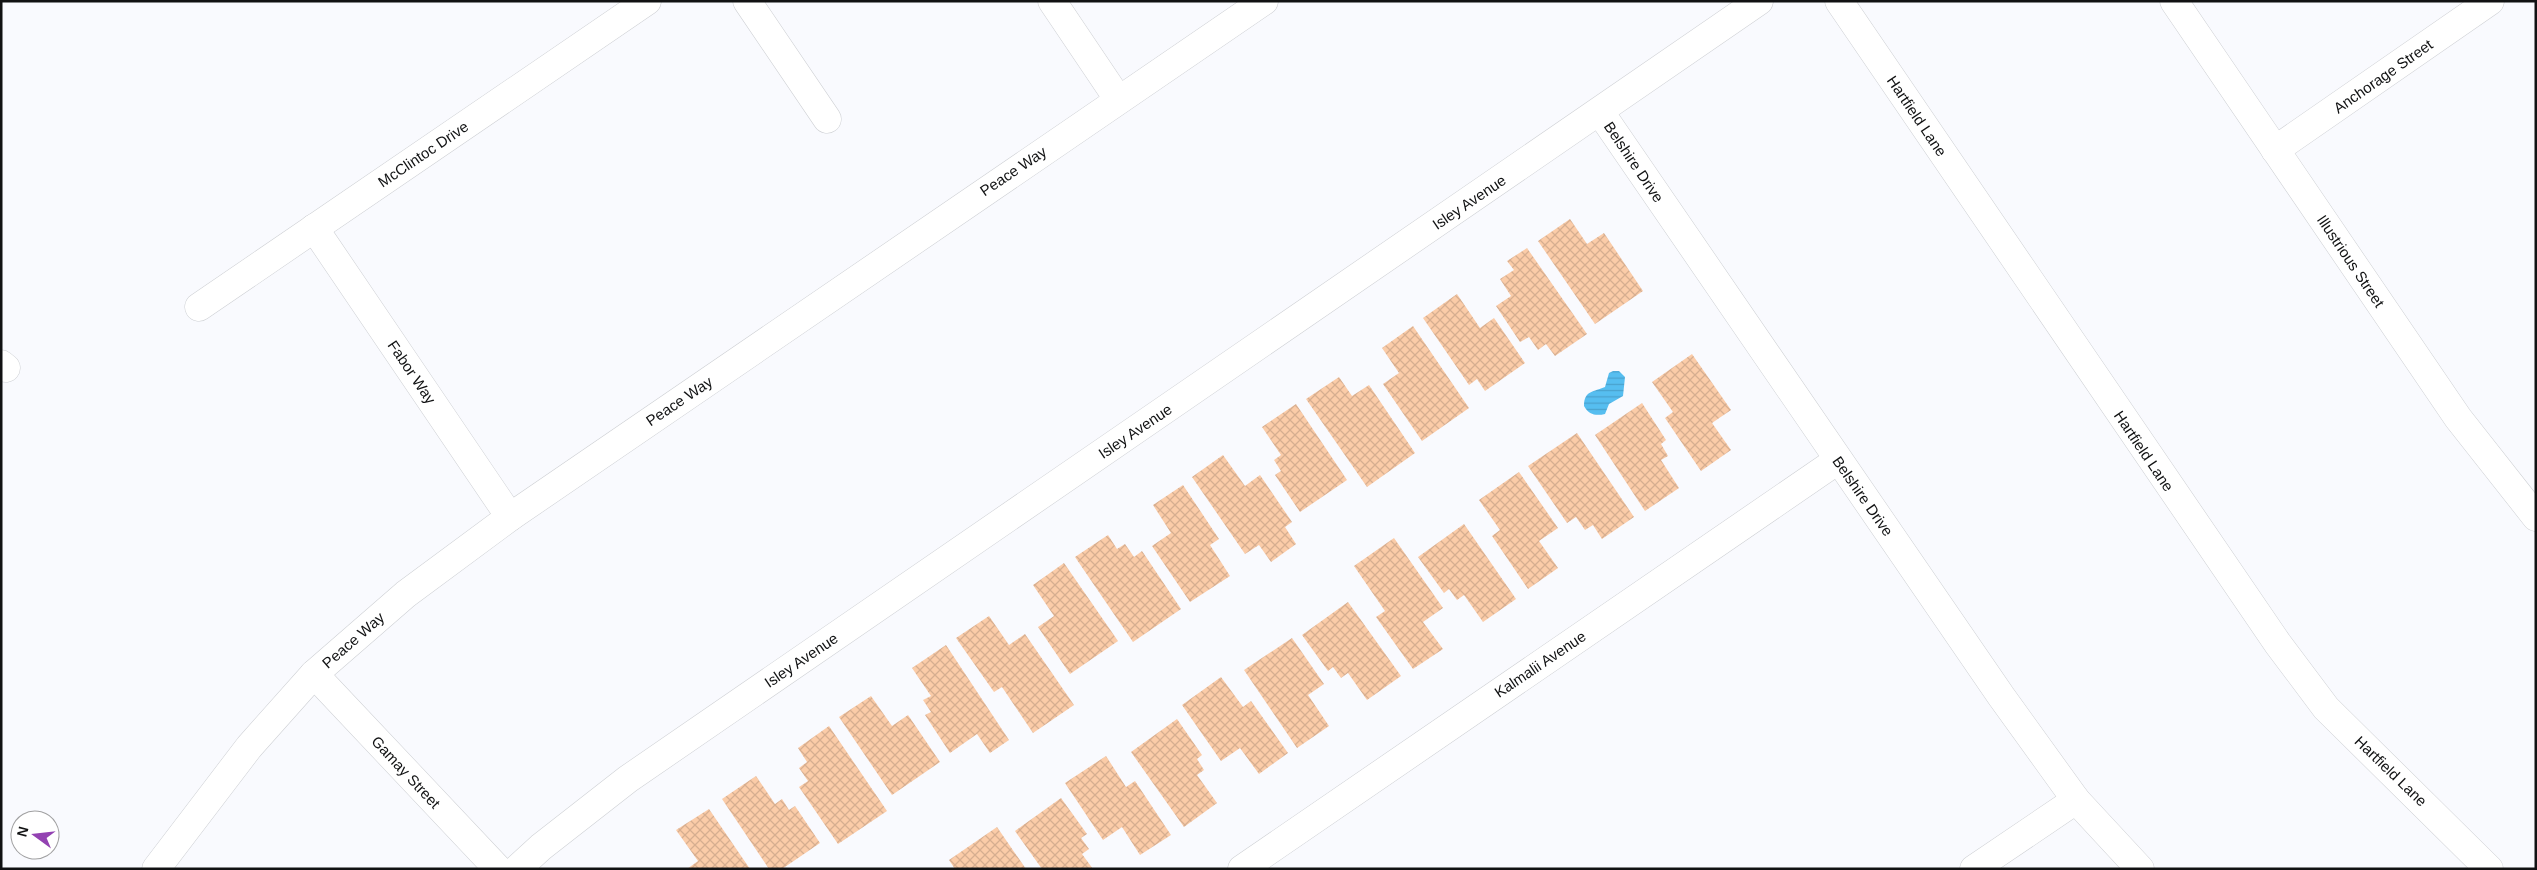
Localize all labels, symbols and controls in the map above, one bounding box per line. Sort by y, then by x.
street label: Anchorage Street [2330,35,2436,116]
street label: Hartfield Lane [1884,73,1950,159]
street label: McClintoc Drive [375,118,471,190]
street label: Belshire Drive [1601,119,1667,205]
street label: Peace Way [977,142,1050,199]
street label: Isley Avenue [1429,171,1509,233]
street label: Illustrious Street [2314,212,2389,311]
street label: Fabor Way [385,337,440,407]
street label: Peace Way [643,372,716,429]
street label: Isley Avenue [1095,400,1175,462]
street label: Hartfield Lane [2111,408,2177,494]
street label: Belshire Drive [1829,453,1897,539]
street label: Peace Way [319,608,388,671]
street label: Kalmalii Avenue [1491,627,1589,701]
street label: Isley Avenue [761,629,841,691]
street label: Gamay Street [368,732,444,812]
street label: Hartfield Lane [2351,732,2431,810]
north arrow [10,810,60,860]
text: N [13,825,31,839]

